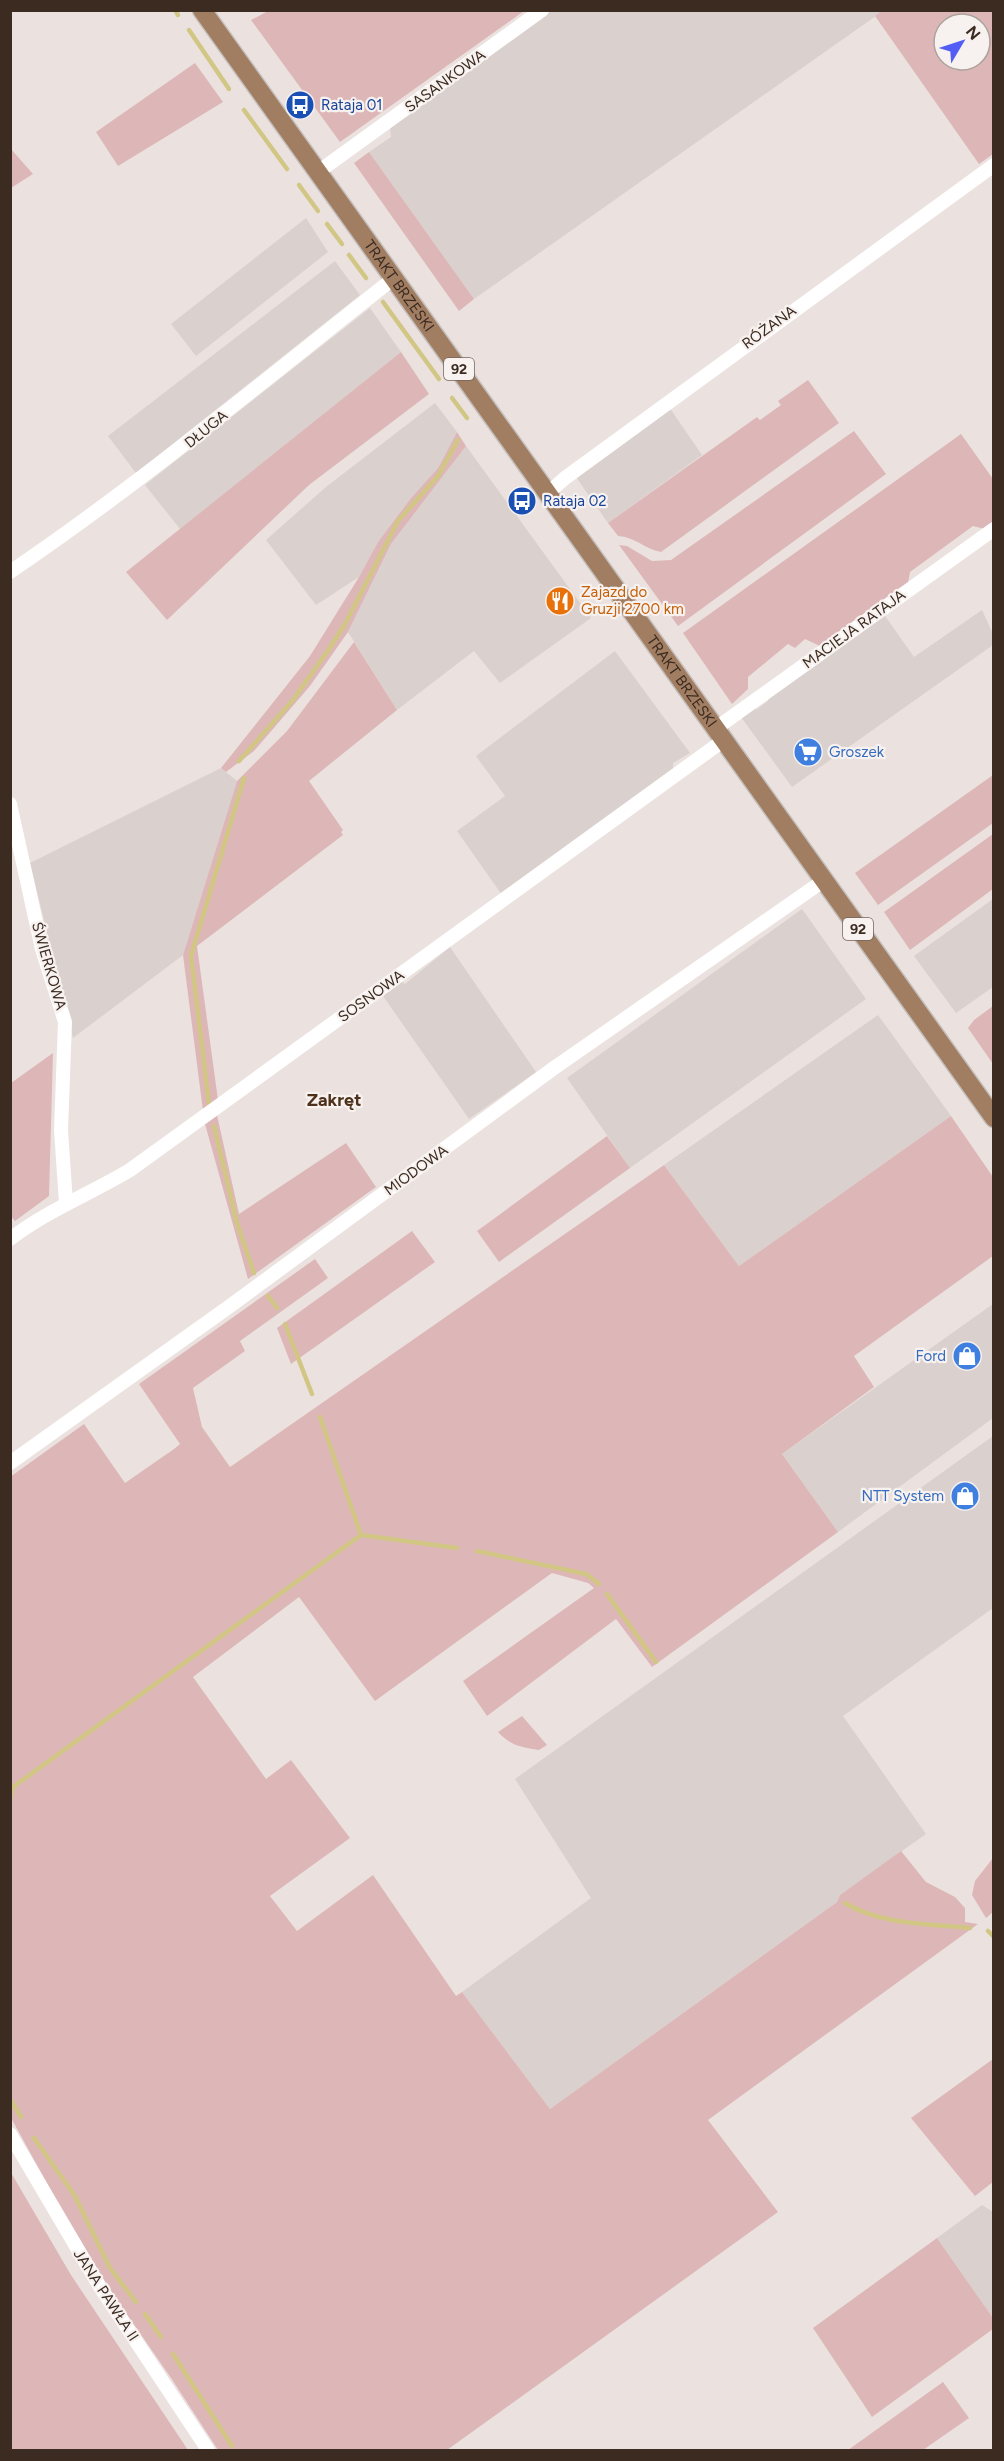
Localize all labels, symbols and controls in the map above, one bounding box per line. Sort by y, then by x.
north arrow [932,12,992,72]
text: N [962,22,985,44]
street label: SASANKOWA [401,46,489,116]
bus stop icon: Rataja 01 [284,89,316,121]
place label: Rataja 01 [321,96,383,114]
street label: TRAKT BRZESKI [360,236,438,335]
street label: RÓŻANA [738,301,800,353]
road number: 92 [444,358,474,380]
street label: DŁUGA [181,406,231,452]
bus stop icon: Rataja 02 [506,485,538,517]
place label: Rataja 02 [543,492,607,510]
place label: Zajazd do Gruzji 2700 km [581,583,684,618]
restaurant icon: Zajazd do Gruzji 2700 km [544,585,576,617]
street label: MACIEJA RATAJA [799,586,909,672]
street label: TRAKT BRZESKI [643,632,721,731]
supermarket icon: Groszek [792,736,824,768]
place label: Groszek [829,743,885,761]
road number: 92 [843,918,873,940]
street label: ŚWIERKOWA [28,920,70,1012]
street label: SOSNOWA [334,966,408,1026]
district label: Zakręt [307,1089,361,1111]
street label: MIODOWA [381,1141,451,1199]
shop icon: Ford [951,1340,983,1372]
place label: Ford [915,1347,946,1365]
shop icon: NTT System [949,1480,981,1512]
place label: NTT System [861,1487,944,1505]
street label: JANA PAWŁA II [70,2246,142,2344]

